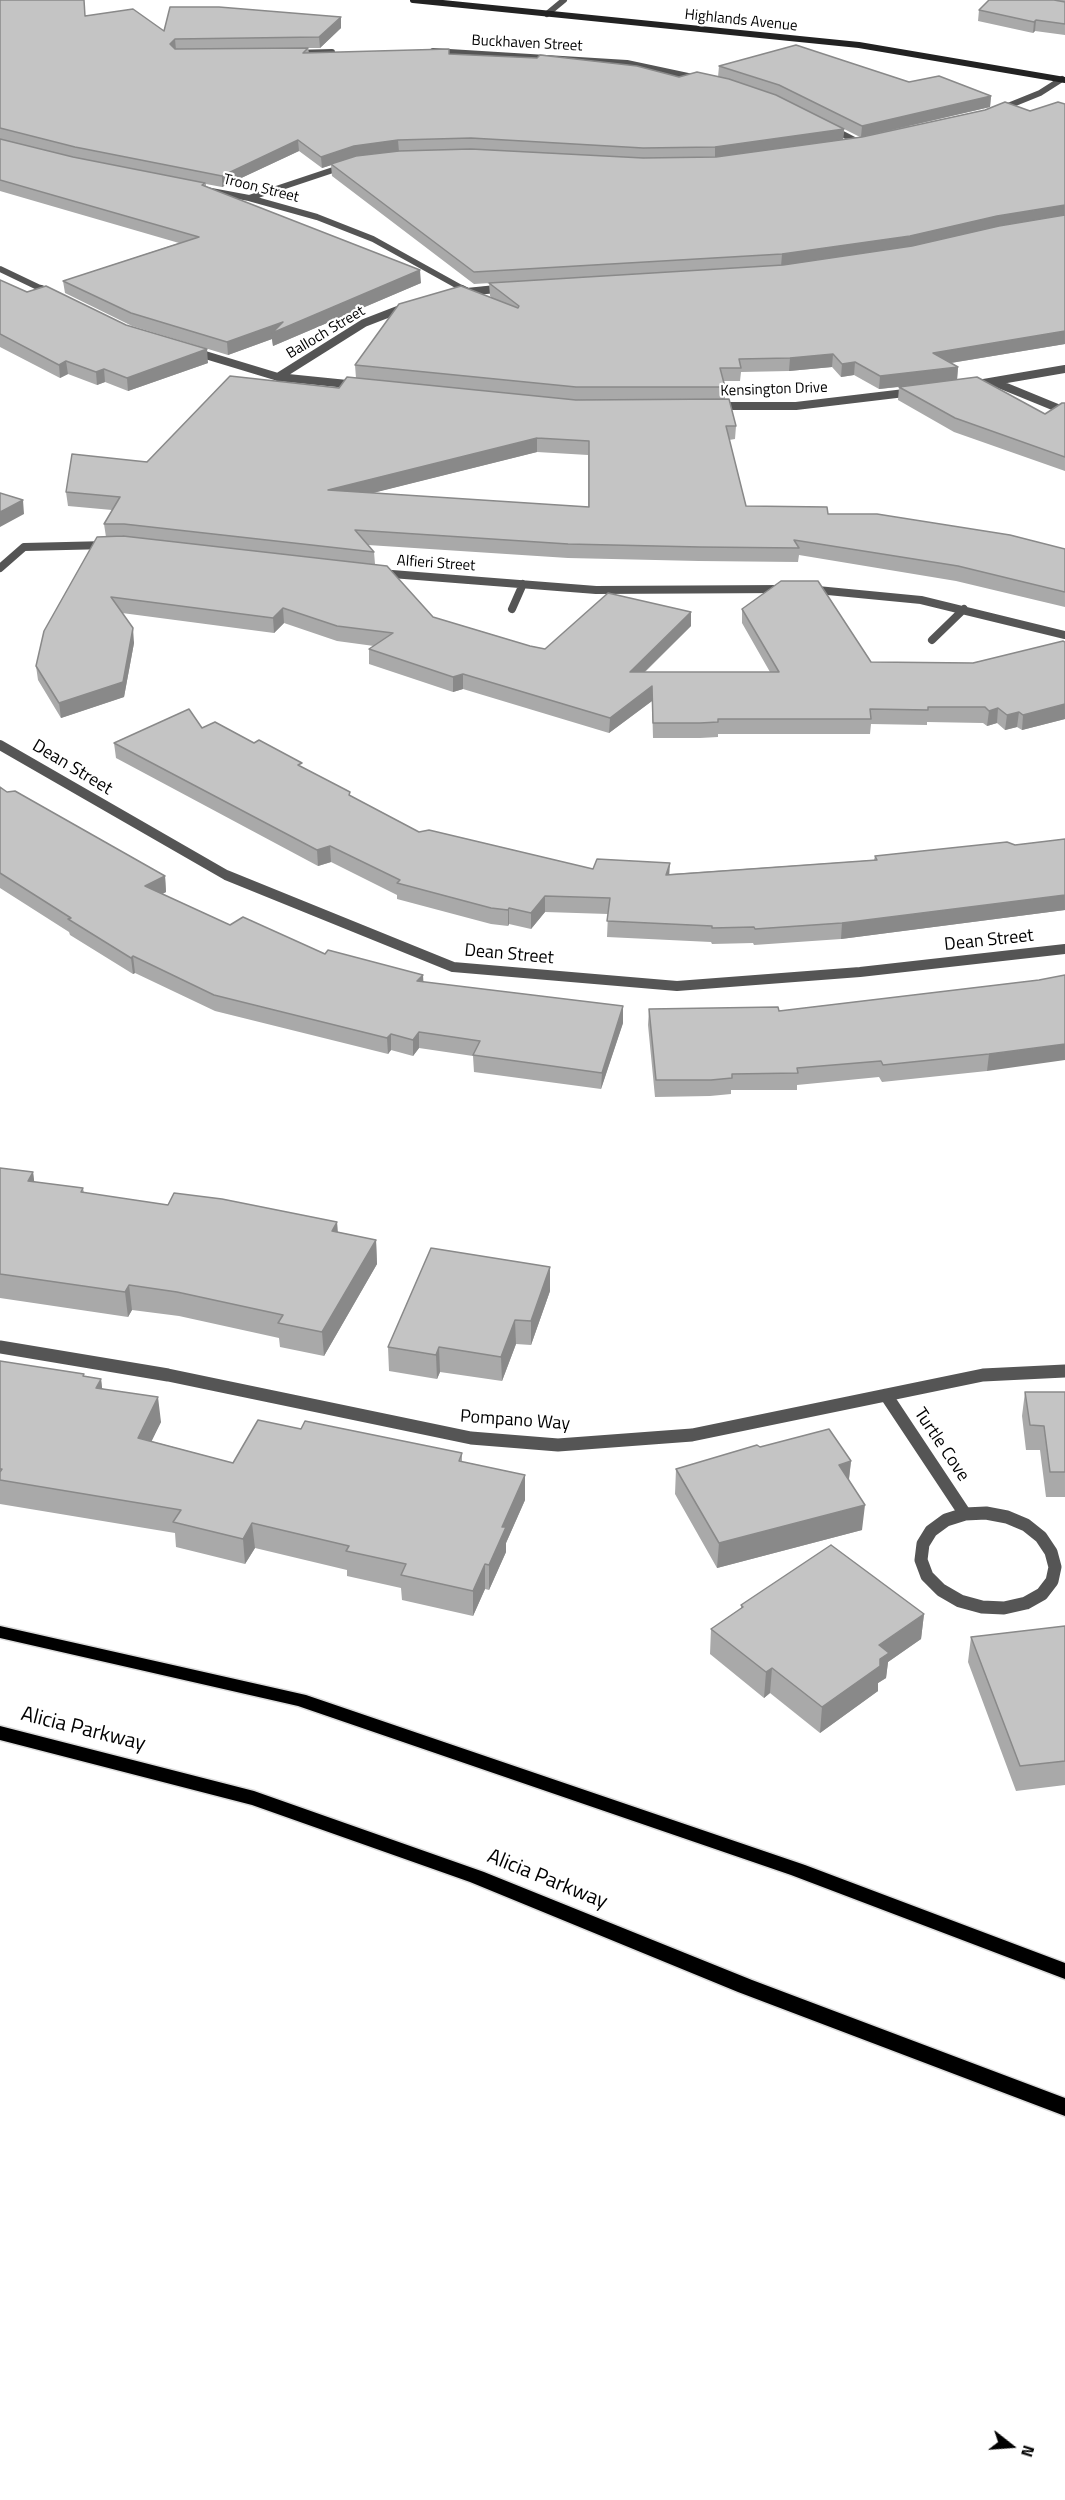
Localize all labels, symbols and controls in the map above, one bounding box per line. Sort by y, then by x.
street label: Highlands Avenue [684,6,798,36]
street label: Buckhaven Street [471,32,583,56]
street label: Troon Street [221,171,301,207]
street label: Balloch Street [284,303,368,363]
street label: Kensington Drive [720,379,828,401]
street label: Alfieri Street [396,552,476,576]
street label: Dean Street [28,736,116,800]
street label: Dean Street [943,926,1035,956]
street label: Dean Street [463,940,555,970]
street label: Turtle Cove [909,1404,973,1486]
street label: Pompano Way [459,1406,571,1436]
street label: Alicia Parkway [18,1702,148,1758]
street label: Alicia Parkway [483,1844,611,1916]
north arrow [981,2416,1041,2476]
text: N [1015,2442,1041,2460]

